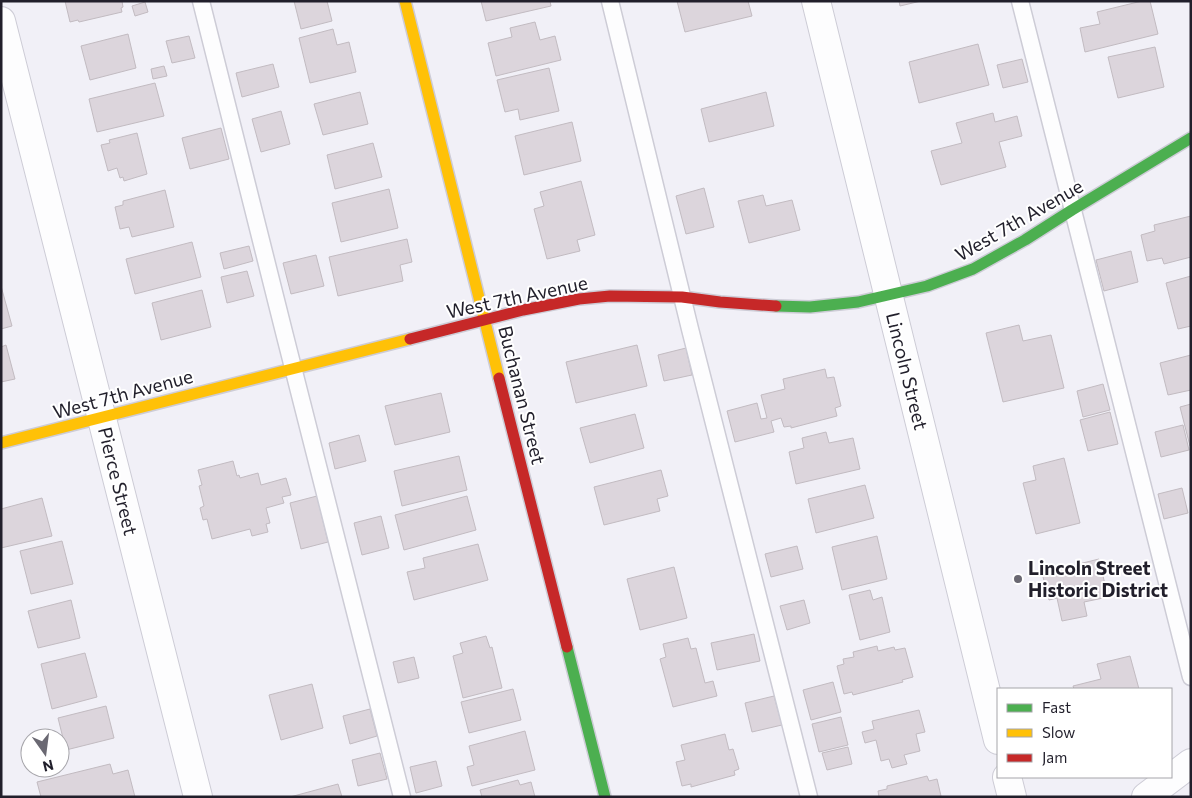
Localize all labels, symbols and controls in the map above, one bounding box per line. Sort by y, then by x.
street label: West 7th Avenue [951,174,1087,265]
street label: West 7th Avenue [444,270,590,323]
street label: Lincoln Street [882,310,933,432]
street label: Buchanan Street [494,323,551,467]
street label: West 7th Avenue [50,364,195,423]
street label: Pierce Street [94,424,143,538]
place label: Lincoln Street Historic District [1028,556,1168,601]
marker: Lincoln Street Historic District [1012,573,1024,585]
legend [997,688,1172,778]
text: Fast [1042,698,1071,716]
text: Slow [1042,723,1075,741]
north arrow [20,728,70,778]
text: Jam [1042,748,1067,766]
text: N [41,757,55,776]

